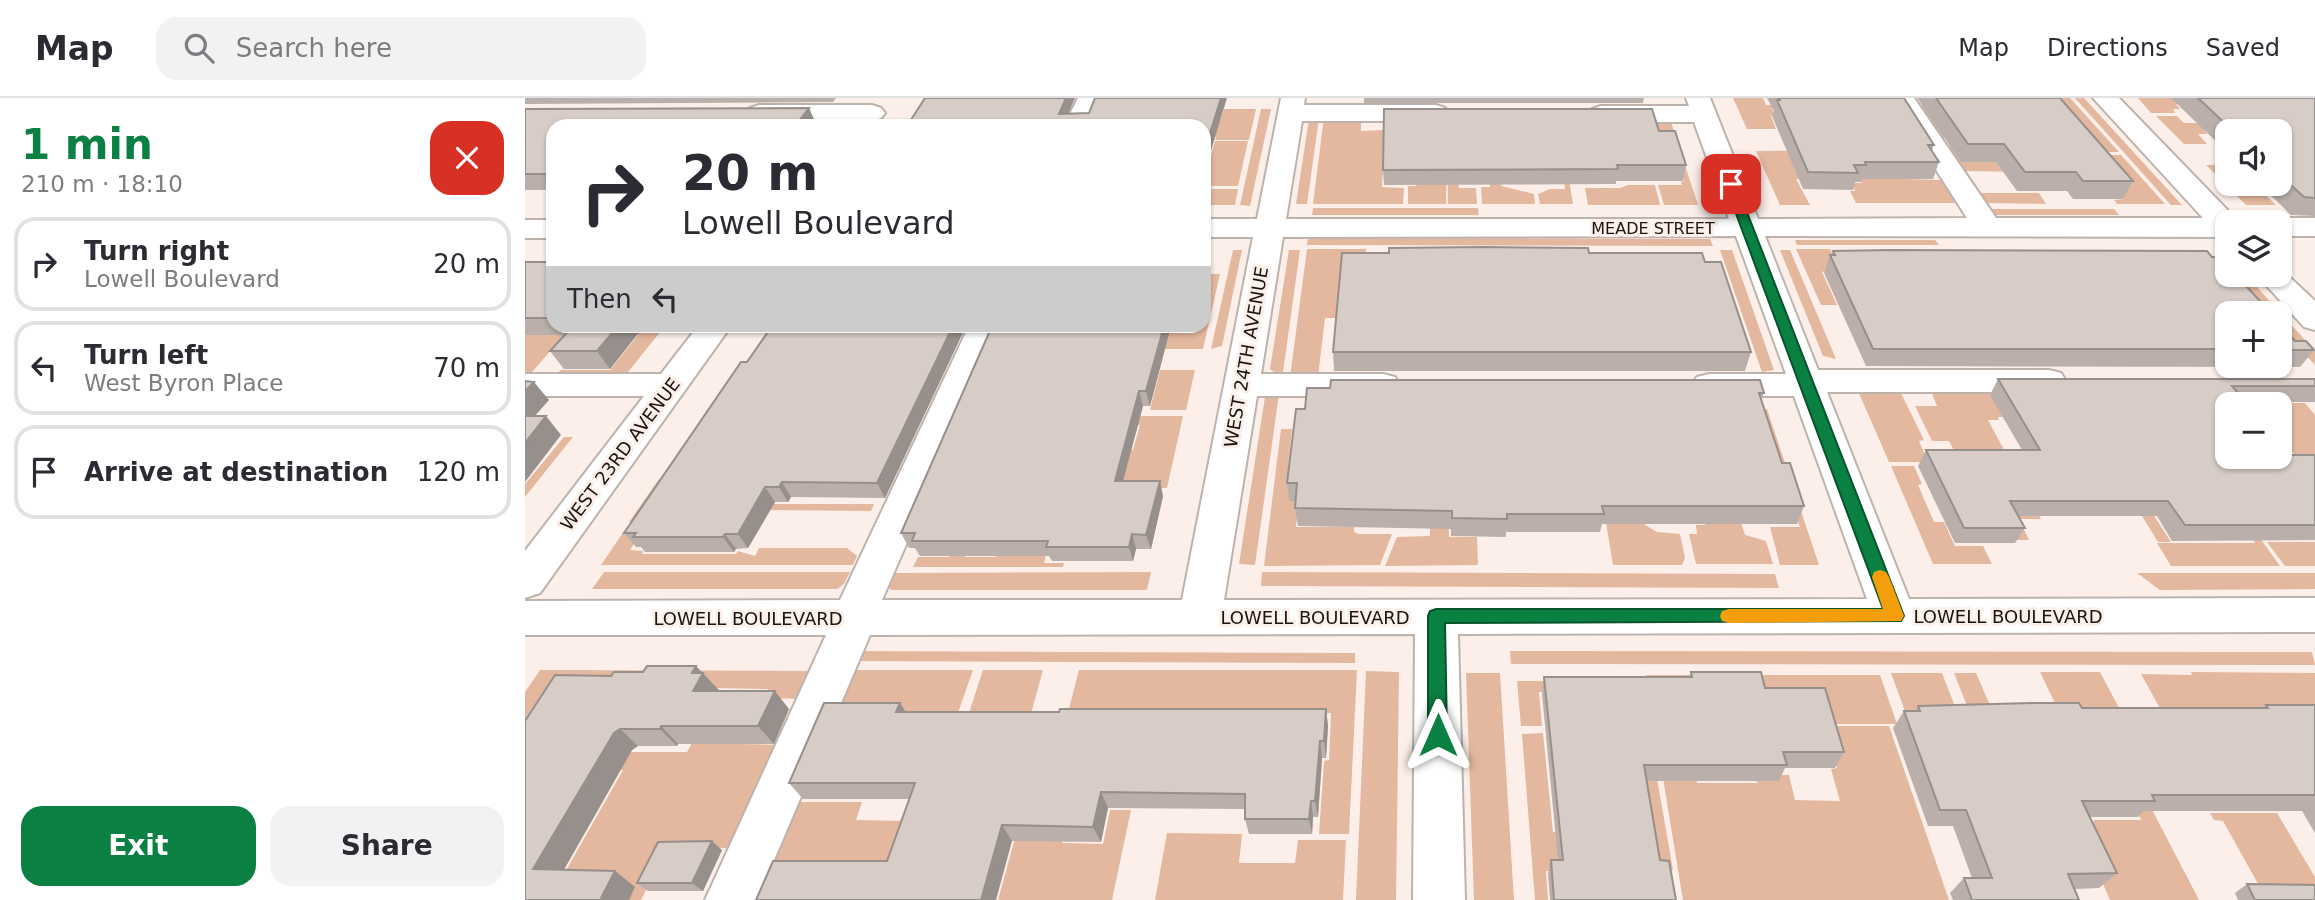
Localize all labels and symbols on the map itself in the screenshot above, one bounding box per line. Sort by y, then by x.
pin [1701,154,1761,214]
street label: MEADE STREET [1591,219,1715,238]
street label: WEST 24TH AVENUE [1220,265,1272,449]
street label: WEST 23RD AVENUE [556,374,684,534]
street label: LOWELL BOULEVARD [1913,606,2103,627]
street label: LOWELL BOULEVARD [1220,607,1410,628]
street label: LOWELL BOULEVARD [653,608,843,629]
position arrow [1401,698,1475,772]

